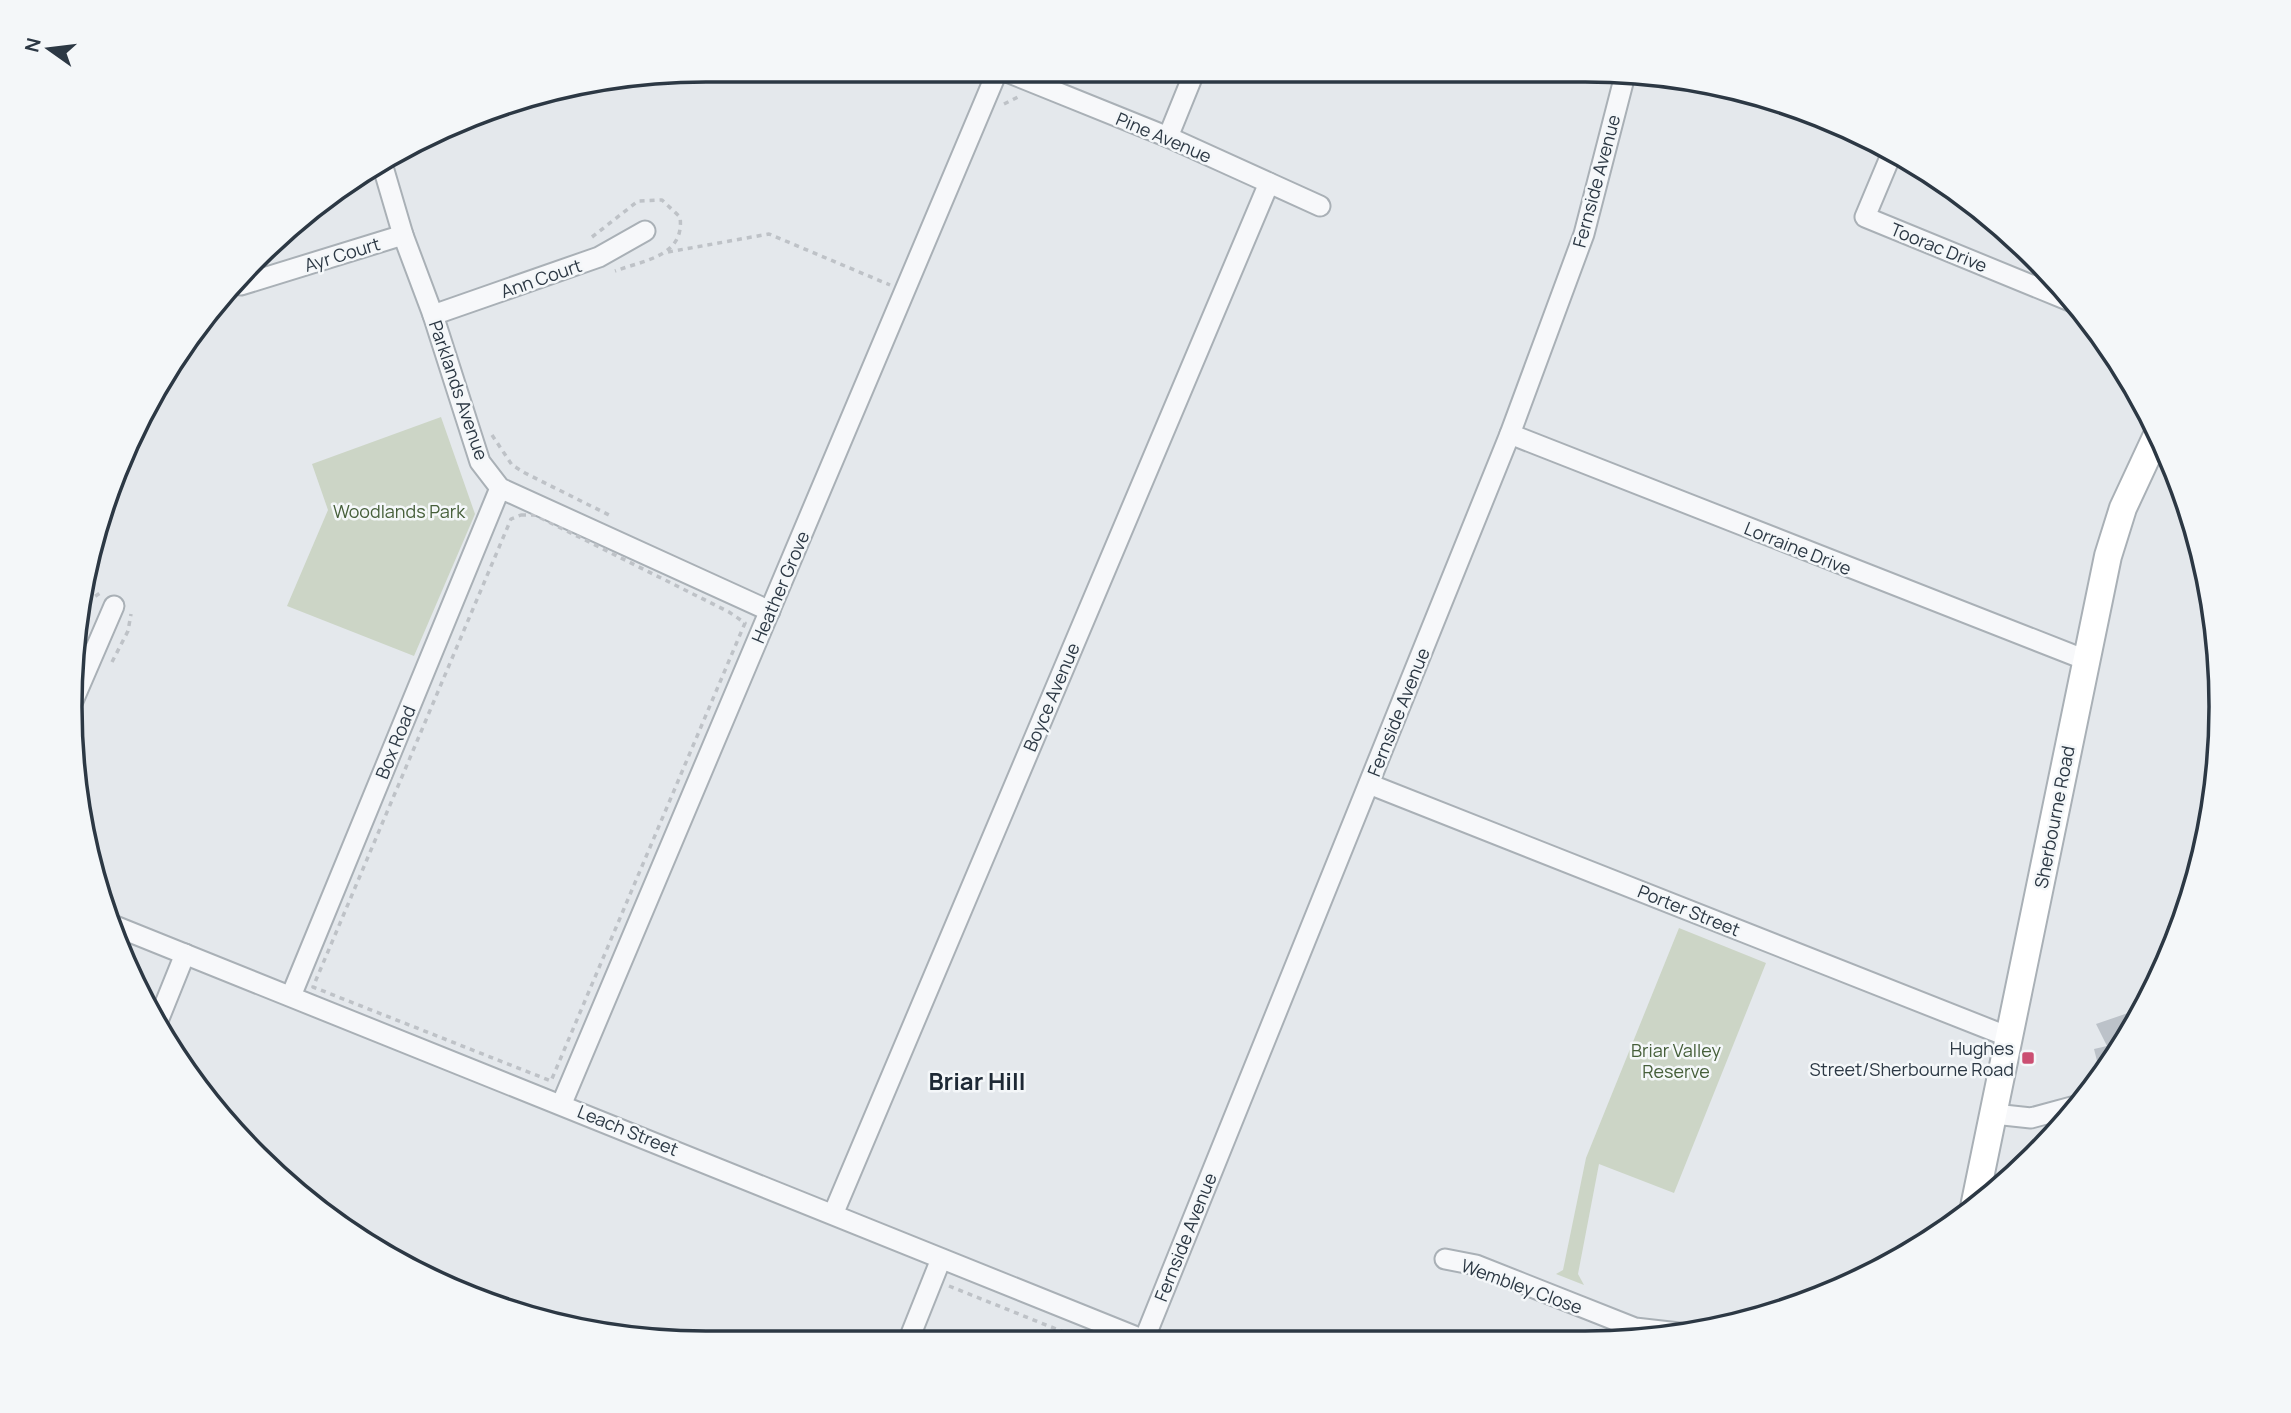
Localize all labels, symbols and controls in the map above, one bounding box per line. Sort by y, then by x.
north arrow [14,14,84,84]
text: N [18,35,47,55]
street label: Pine Avenue [1113,106,1215,168]
street label: Fernside Avenue [1567,112,1625,250]
street label: Toorac Drive [1887,217,1991,277]
street label: Ayr Court [301,231,383,277]
street label: Ann Court [497,253,585,303]
street label: Parklands Avenue [424,317,494,463]
park label: Woodlands Park [333,499,466,523]
street label: Lorraine Drive [1741,516,1855,580]
street label: Heather Grove [746,527,814,647]
street label: Boyce Avenue [1017,639,1085,755]
street label: Fernside Avenue [1361,644,1435,780]
street label: Box Road [369,702,421,782]
street label: Sherbourne Road [2028,744,2080,890]
street label: Porter Street [1634,879,1744,941]
place label: Hughes Street/Sherbourne Road [1809,1036,2014,1081]
park label: Briar Valley Reserve [1631,1038,1722,1083]
marker: Hughes Street/Sherbourne Road [2020,1050,2036,1066]
district label: Briar Hill [928,1064,1026,1097]
street label: Leach Street [574,1099,682,1161]
street label: Fernside Avenue [1148,1169,1222,1305]
street label: Wembley Close [1458,1253,1586,1319]

